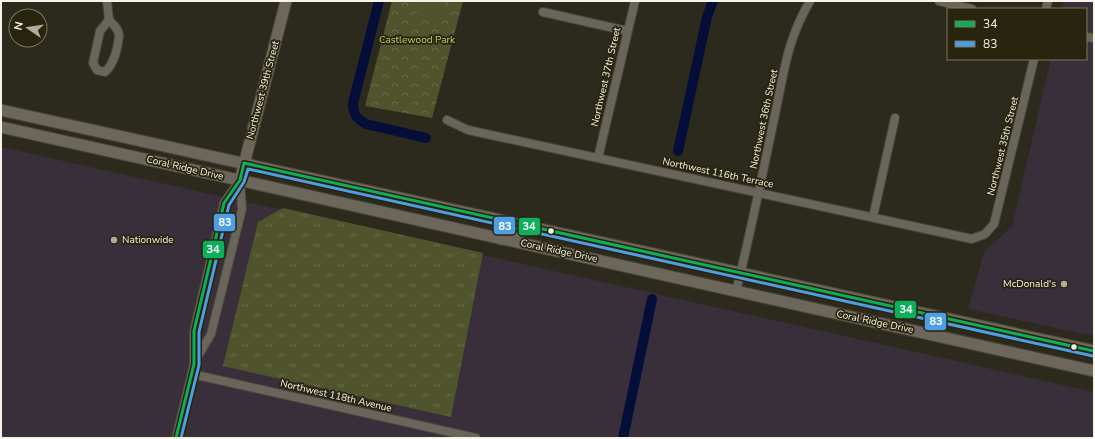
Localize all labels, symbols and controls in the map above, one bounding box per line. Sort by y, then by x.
north arrow [8,8,48,48]
legend [947,8,1087,60]
text: 34 [983,16,997,32]
text: N [11,20,27,32]
street label: Northwest 37th Street [588,26,624,128]
park label: Castlewood Park [379,33,456,47]
text: 83 [983,36,997,52]
street label: Northwest 39th Street [243,39,283,141]
street label: Northwest 36th Street [747,67,781,170]
street label: Northwest 35th Street [984,95,1022,197]
street label: Coral Ridge Drive [145,152,225,184]
street label: Northwest 116th Terrace [661,154,775,192]
line badge: 83 [213,213,236,232]
text: 83 [218,215,232,230]
line badge: 83 [493,216,516,235]
line badge: 34 [518,217,541,236]
text: 83 [498,219,512,234]
text: 34 [522,219,536,234]
unlabelled marker [546,226,556,236]
place label: Nationwide [122,233,174,247]
marker: Nationwide [109,235,119,245]
street label: Coral Ridge Drive [519,236,599,266]
line badge: 34 [202,240,225,259]
text: 34 [206,242,220,257]
place label: McDonald's [1003,277,1056,291]
marker: McDonald's [1059,279,1069,289]
line badge: 34 [894,300,917,319]
text: 34 [899,302,913,317]
street label: Coral Ridge Drive [835,307,915,337]
line badge: 83 [924,312,947,331]
text: 83 [929,314,943,329]
unlabelled marker [1069,342,1079,352]
street label: Northwest 118th Avenue [279,376,393,416]

